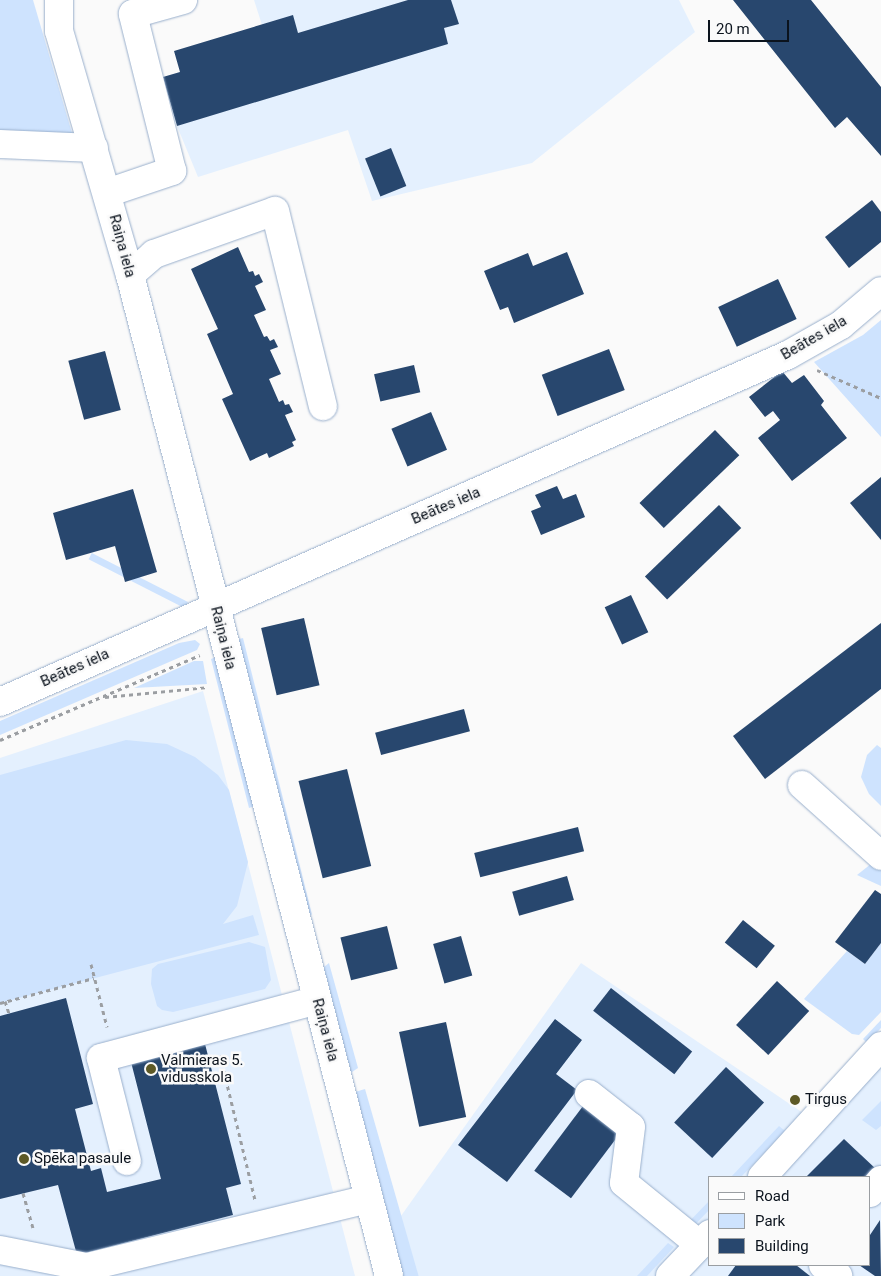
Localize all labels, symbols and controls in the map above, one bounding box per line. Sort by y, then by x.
scale bar [711,10,792,42]
text: 20 m [716,20,750,38]
street label: Raiņa iela [105,212,139,280]
street label: Beātes iela [778,312,850,364]
street label: Beātes iela [409,483,483,529]
street label: Raiņa iela [206,604,240,672]
street label: Beātes iela [38,645,112,691]
street label: Raiņa iela [308,996,342,1064]
place label: Valmieras 5. vidusskola [161,1051,244,1086]
marker: Valmieras 5. vidusskola [145,1063,157,1075]
place label: Tirgus [805,1091,847,1109]
marker: Tirgus [789,1094,801,1106]
place label: Spēka pasaule [34,1150,131,1168]
marker: Spēka pasaule [18,1153,30,1165]
legend [708,1176,871,1266]
text: Road [755,1187,789,1205]
text: Park [755,1212,785,1230]
text: Building [755,1237,809,1255]

